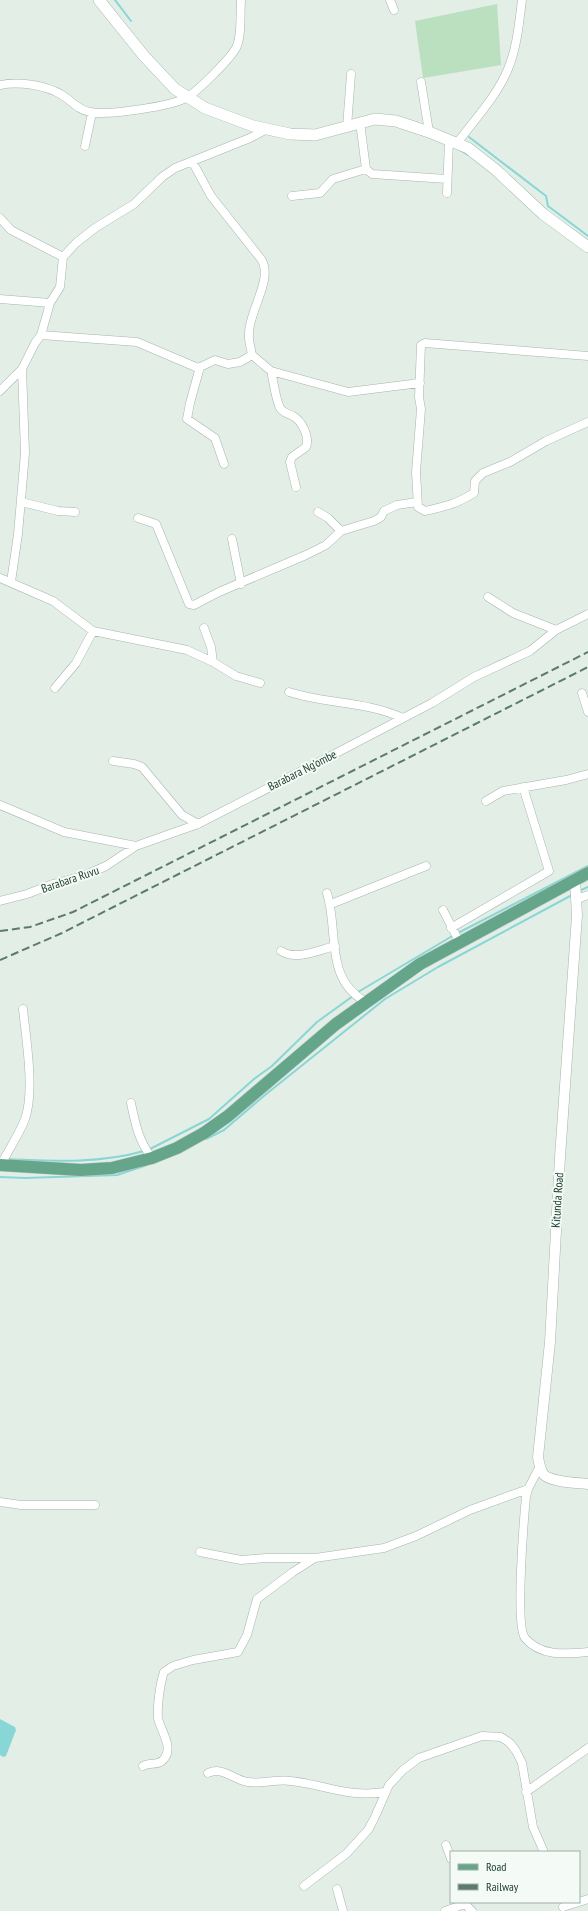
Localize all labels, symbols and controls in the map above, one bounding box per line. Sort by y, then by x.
street label: Barabara Ng'ombe [265,746,339,794]
street label: Barabara Ruvu [39,862,101,896]
street label: Kitunda Road [548,1172,566,1228]
legend [450,1851,580,1903]
text: Road [486,1859,506,1874]
text: Railway [486,1879,519,1894]

